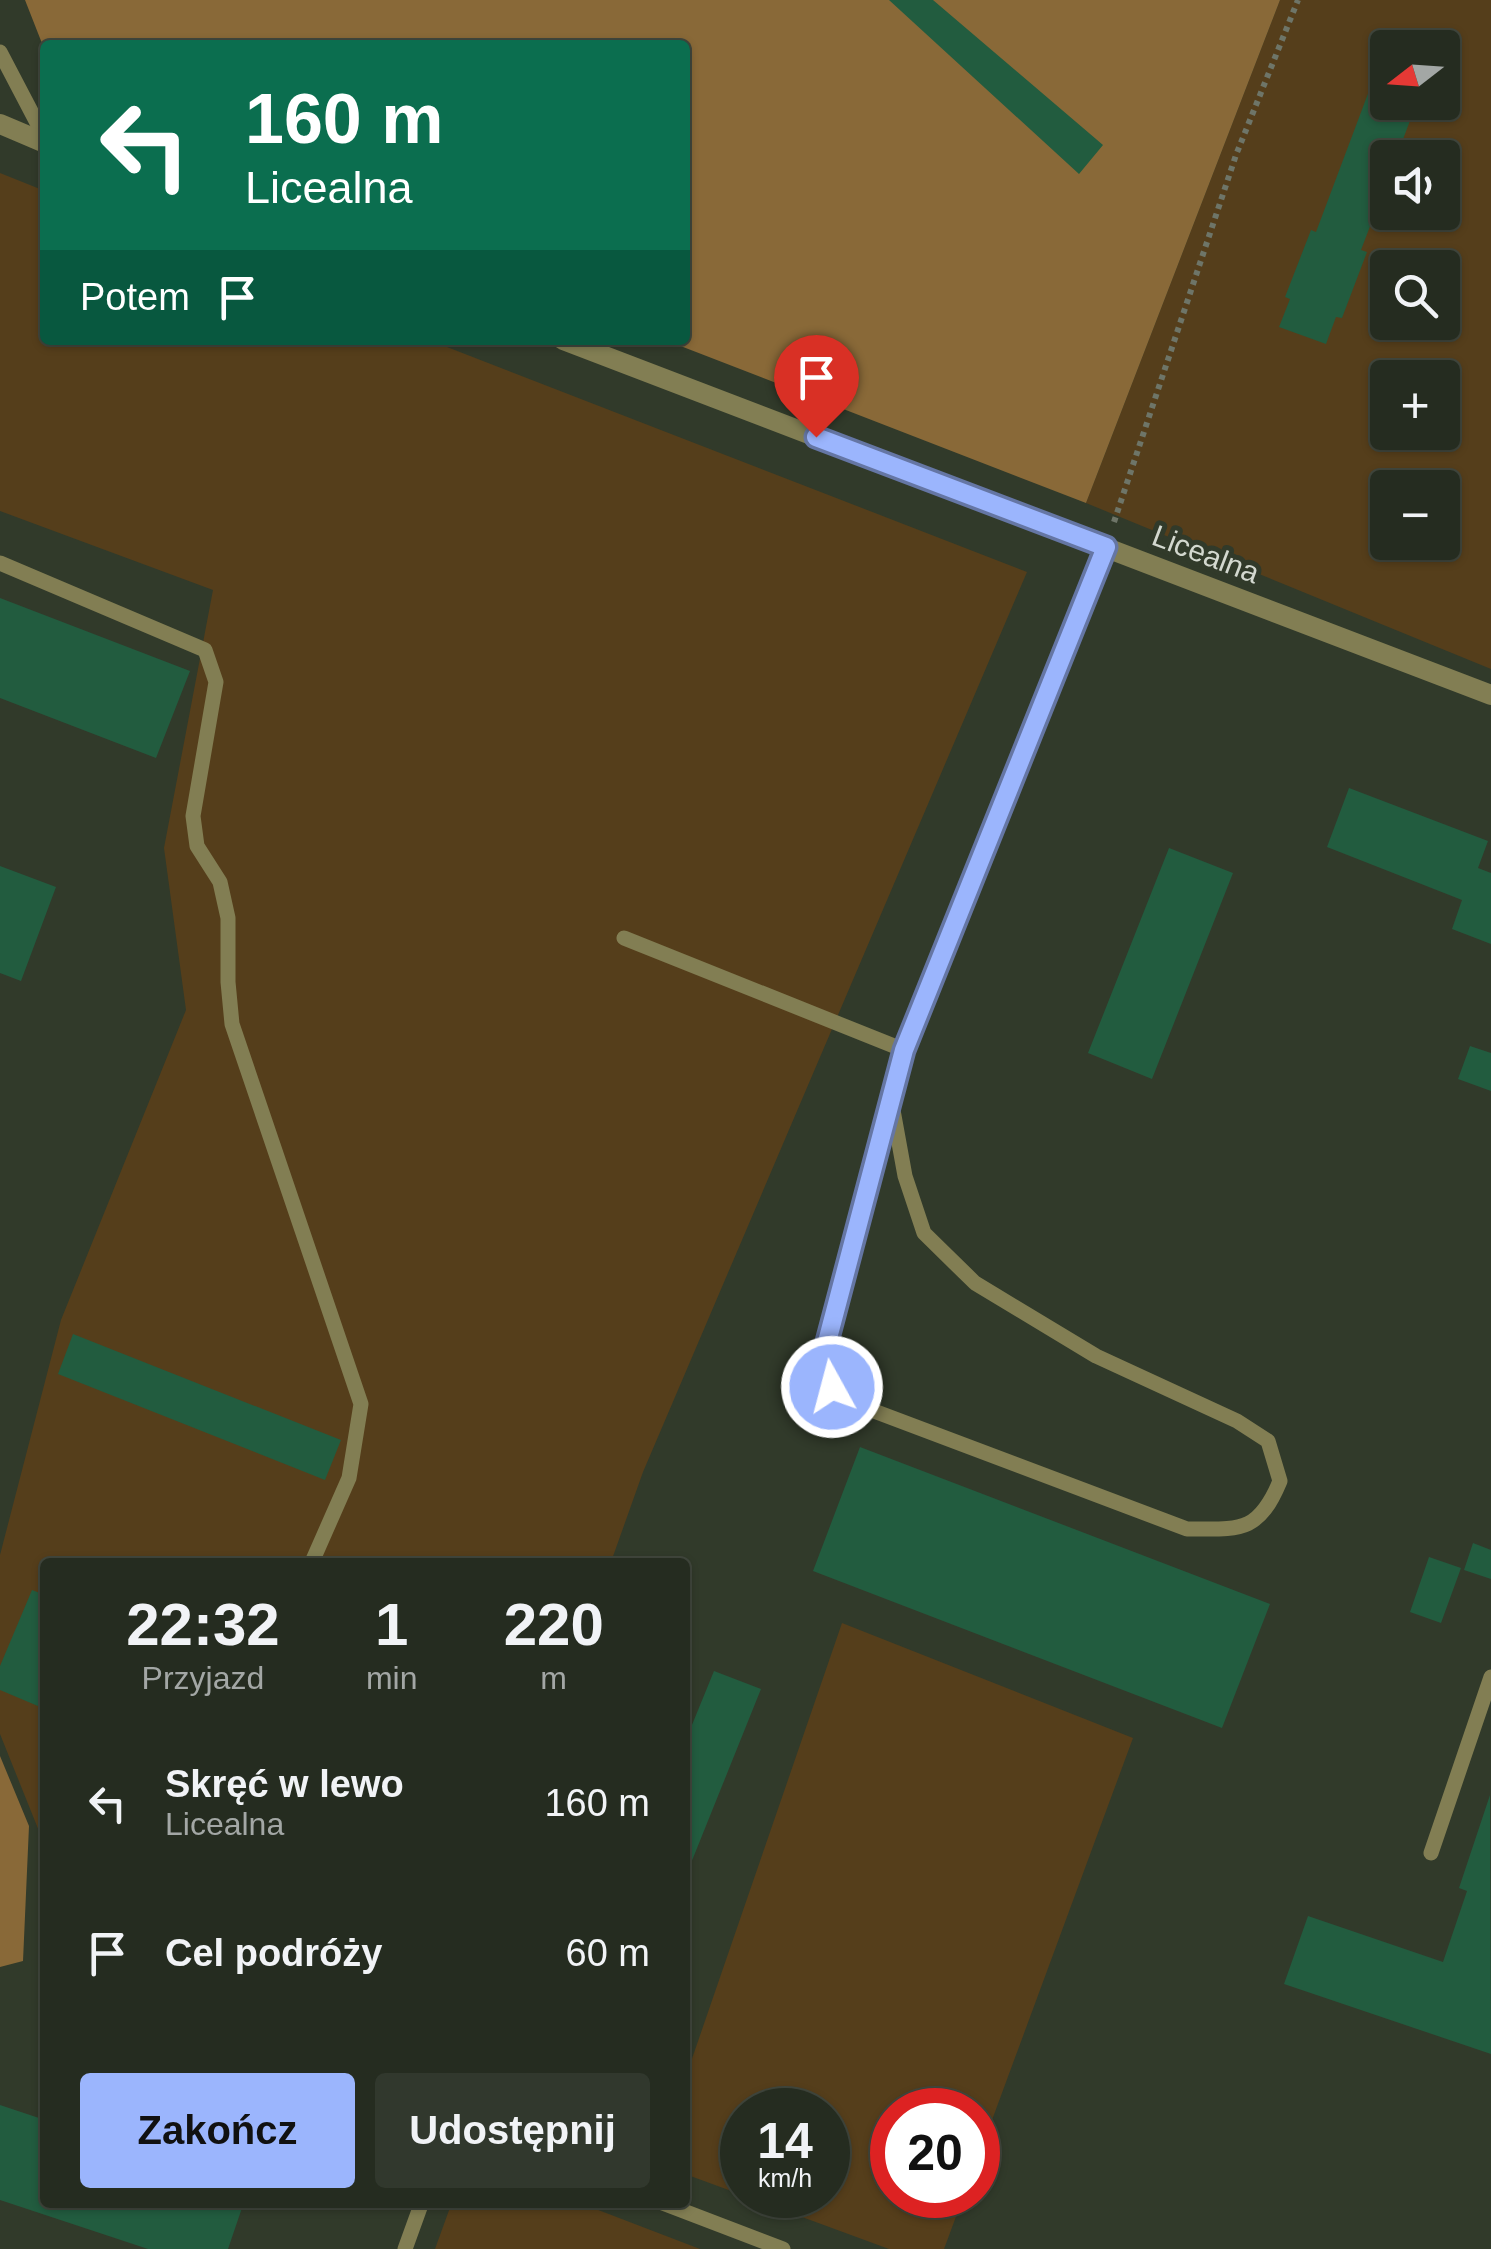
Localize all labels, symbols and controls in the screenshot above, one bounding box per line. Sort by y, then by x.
north arrow [1370,30,1460,120]
map controls [1370,30,1460,560]
icon: left [80,80,210,210]
text: 160 m [245,80,443,158]
button: sound [1370,140,1460,230]
text: Licealna [245,162,413,213]
button: search [1370,250,1460,340]
icon: arrive [210,270,265,325]
text: Potem [80,276,190,318]
pin [774,335,859,438]
icon: arrive [789,350,844,405]
button: + [1370,360,1460,450]
button: − [1370,470,1460,560]
street label: Licealna [1148,519,1264,590]
position arrow [780,1335,884,1439]
text: 22:32 [126,1591,280,1658]
text: 1 [375,1591,408,1658]
text: 220 [504,1591,604,1658]
text: Przyjazd [142,1660,264,1696]
text: min [366,1660,417,1696]
text: m [540,1660,567,1696]
text: Skręć w lewo [165,1763,404,1805]
icon: left [80,1776,135,1831]
text: 160 m [544,1782,650,1824]
text: Licealna [165,1806,284,1842]
icon: arrive [80,1926,135,1981]
text: Cel podróży [165,1932,382,1974]
text: 60 m [566,1932,650,1974]
button: Zakończ [80,2073,355,2188]
button: Udostępnij [375,2073,650,2188]
speed limit sign: 20 [870,2088,1000,2218]
text: 14 [757,2113,813,2169]
text: km/h [758,2164,812,2192]

